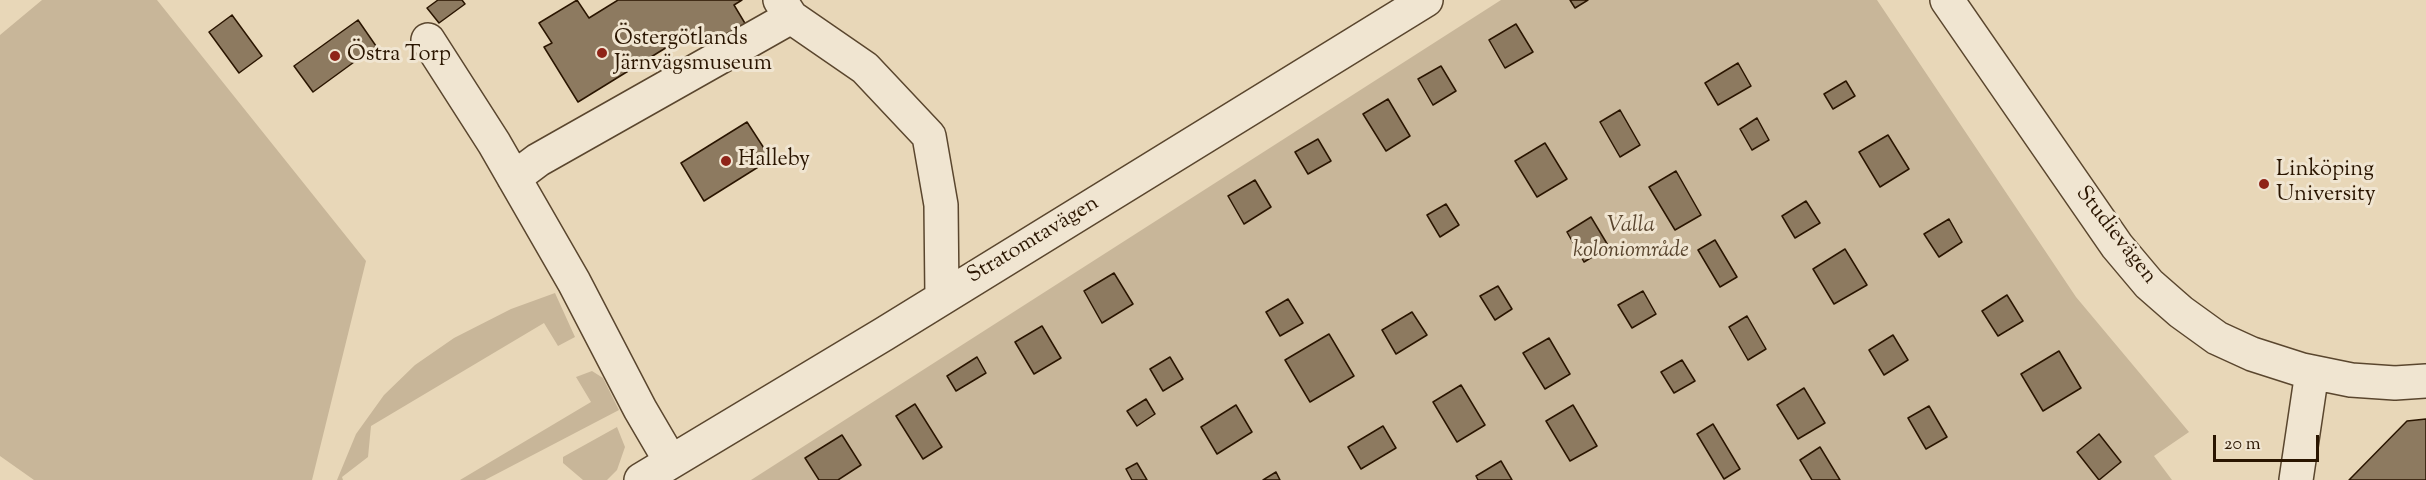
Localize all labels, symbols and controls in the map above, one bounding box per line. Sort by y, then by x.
place label: Östergötlands Järnvägsmuseum [614,27,772,78]
place label: Östra Torp [347,43,451,69]
marker: Östergötlands Järnvägsmuseum [595,46,609,60]
marker: Östra Torp [328,49,342,63]
place label: Halleby [738,148,810,174]
marker: Halleby [719,154,733,168]
place label: Linköping University [2276,158,2376,210]
marker: Linköping University [2257,177,2271,191]
street label: Studievägen [2069,182,2161,290]
street label: Stratomtavägen [963,191,1105,291]
park label: Valla koloniområde [1573,214,1689,266]
scale bar [2216,423,2322,461]
text: 20 m [2224,432,2261,458]

